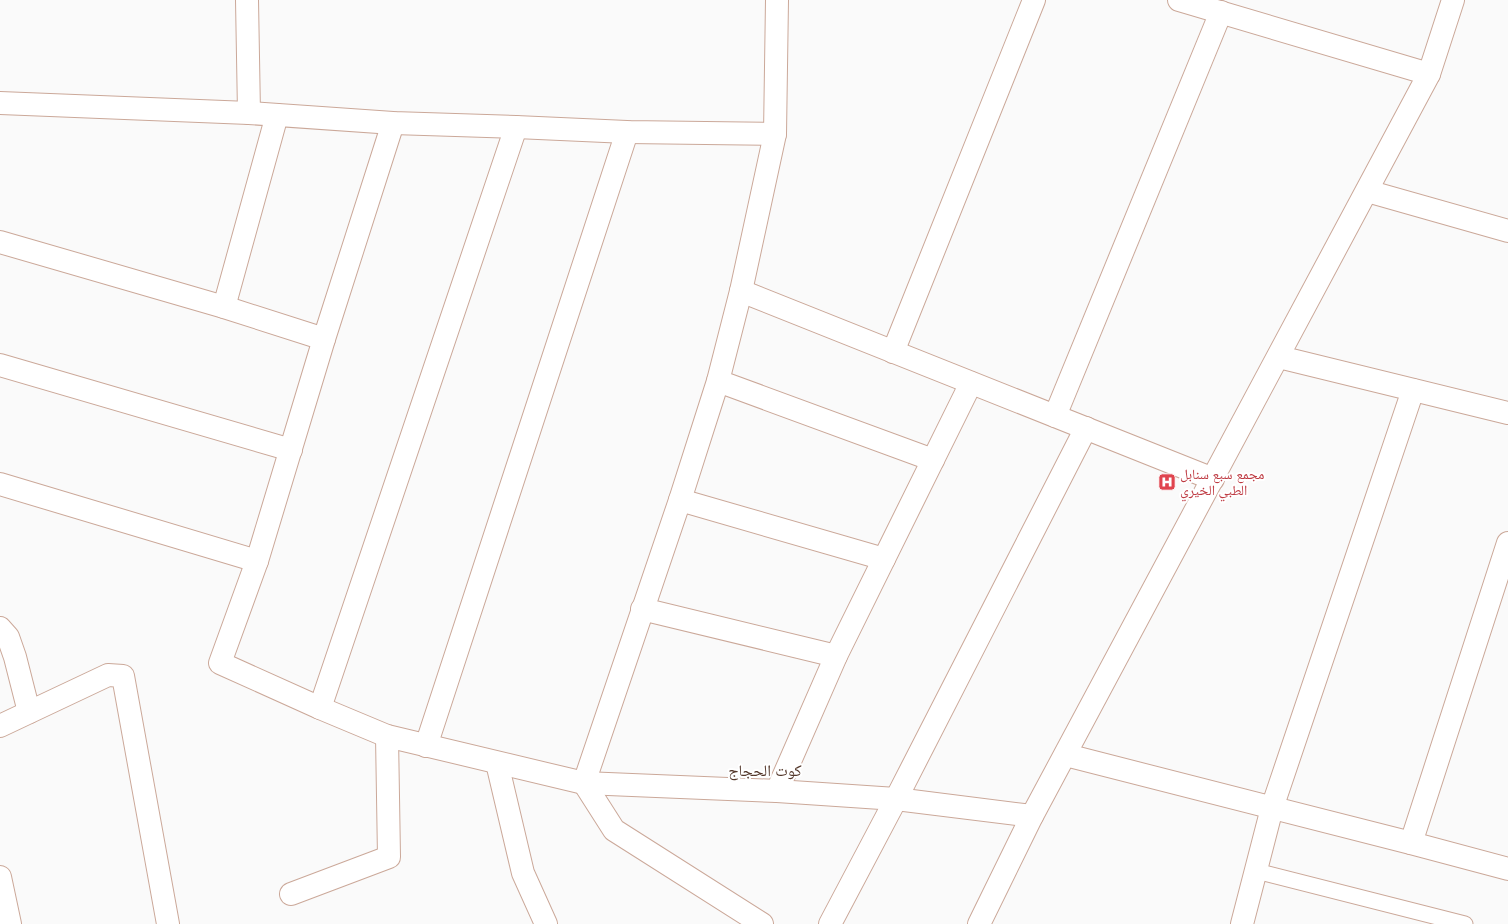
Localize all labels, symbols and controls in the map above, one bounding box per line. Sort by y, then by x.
place label: مجمع سبع سنابل الطبي الخيري [1180,464,1264,502]
hospital icon: مجمع سبع سنابل الطبي الخيري [1157,472,1177,492]
district label: كوت الحجاج [728,759,802,781]

